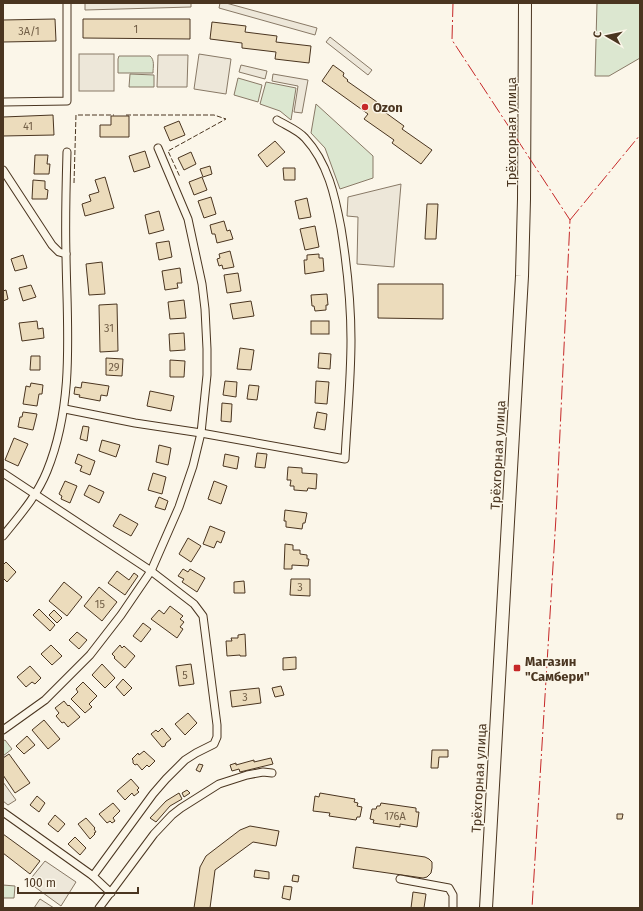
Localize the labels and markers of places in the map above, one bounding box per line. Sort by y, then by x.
place label: Ozon [373,100,403,115]
marker: Ozon [360,102,370,112]
place label: Магазин "Самбери" [525,654,590,684]
marker: Магазин "Самбери" [512,663,522,673]

